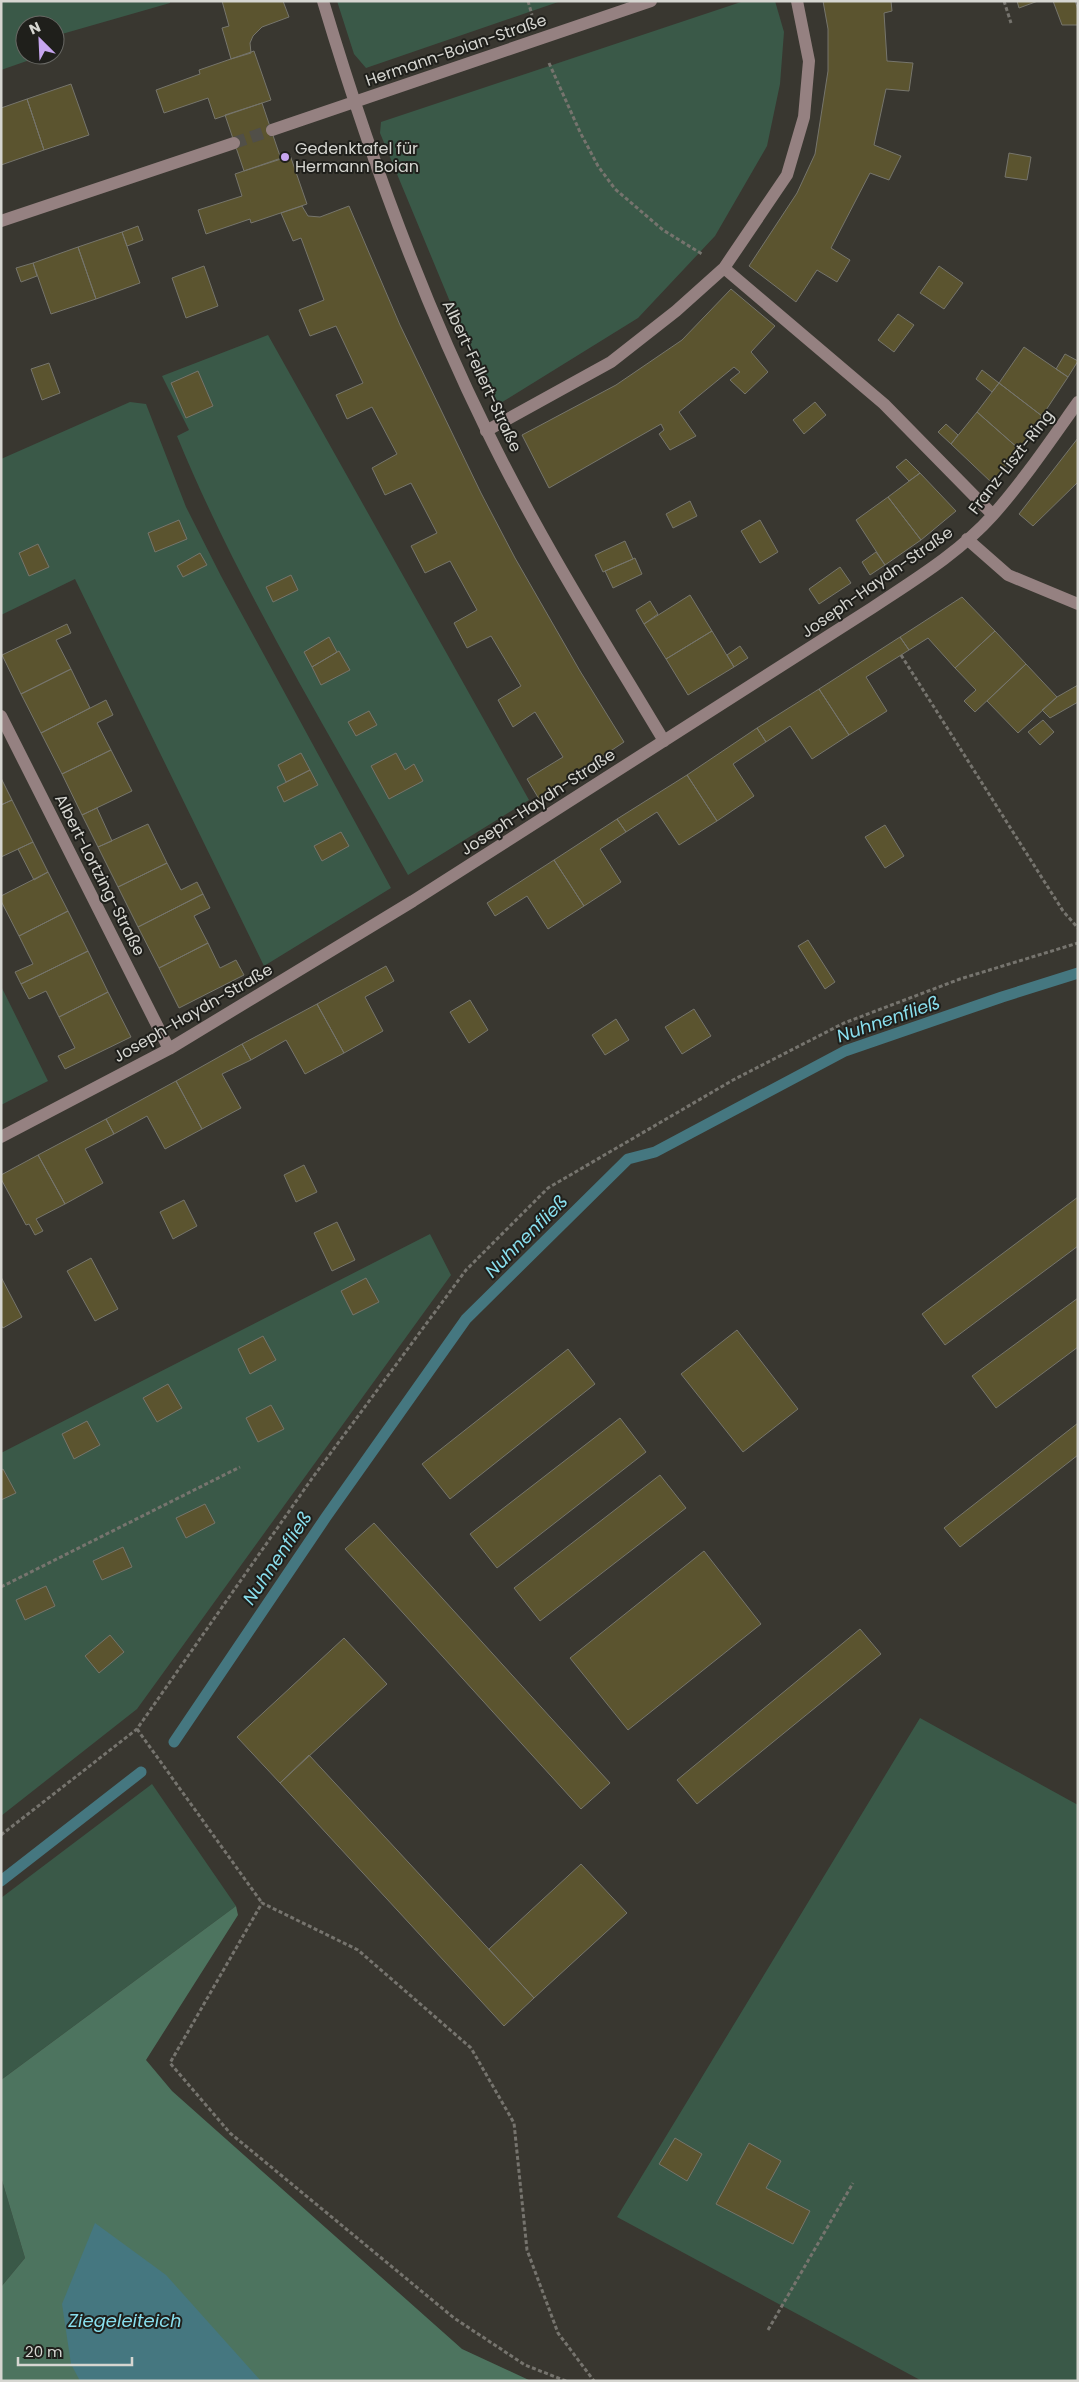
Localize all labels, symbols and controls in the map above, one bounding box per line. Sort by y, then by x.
street label: Hermann-Boian-Straße [362,8,550,92]
north arrow [15,15,65,65]
text: N [26,17,44,39]
place label: Gedenktafel für Hermann Boian [295,137,419,178]
marker: Gedenktafel für Hermann Boian [279,151,291,163]
street label: Albert-Fellert-Straße [437,296,527,456]
street label: Franz-Liszt-Ring [963,405,1059,519]
street label: Joseph-Haydn-Straße [796,521,958,643]
street label: Joseph-Haydn-Straße [456,743,620,861]
street label: Albert-Lortzing-Straße [49,790,151,960]
street label: Joseph-Haydn-Straße [109,958,277,1068]
water label: Nuhnenfließ [833,990,943,1048]
water label: Nuhnenfließ [479,1189,573,1283]
water label: Nuhnenfließ [237,1506,317,1610]
water label: Ziegeleiteich [67,2308,182,2333]
scale bar [18,2334,131,2366]
text: 20 m [25,2341,63,2362]

